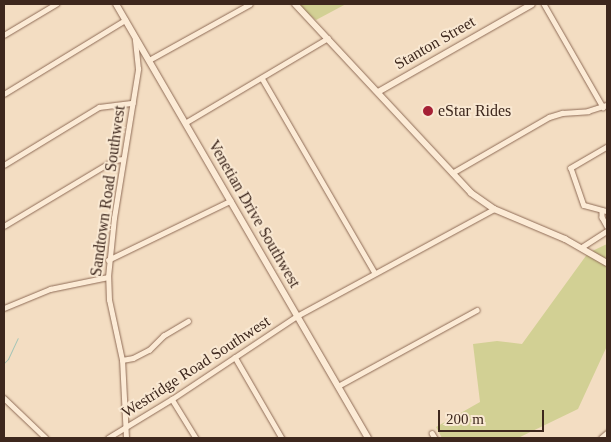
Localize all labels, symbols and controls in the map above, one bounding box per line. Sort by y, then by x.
street label: Stanton Street [391,12,479,74]
place label: eStar Rides [438,101,511,121]
street label: Sandtown Road Southwest [86,104,130,278]
marker: eStar Rides [422,105,434,117]
street label: Venetian Drive Southwest [204,137,304,291]
street label: Westridge Road Southwest [118,312,274,422]
scale bar [441,400,547,432]
text: 200 m [446,411,484,427]

